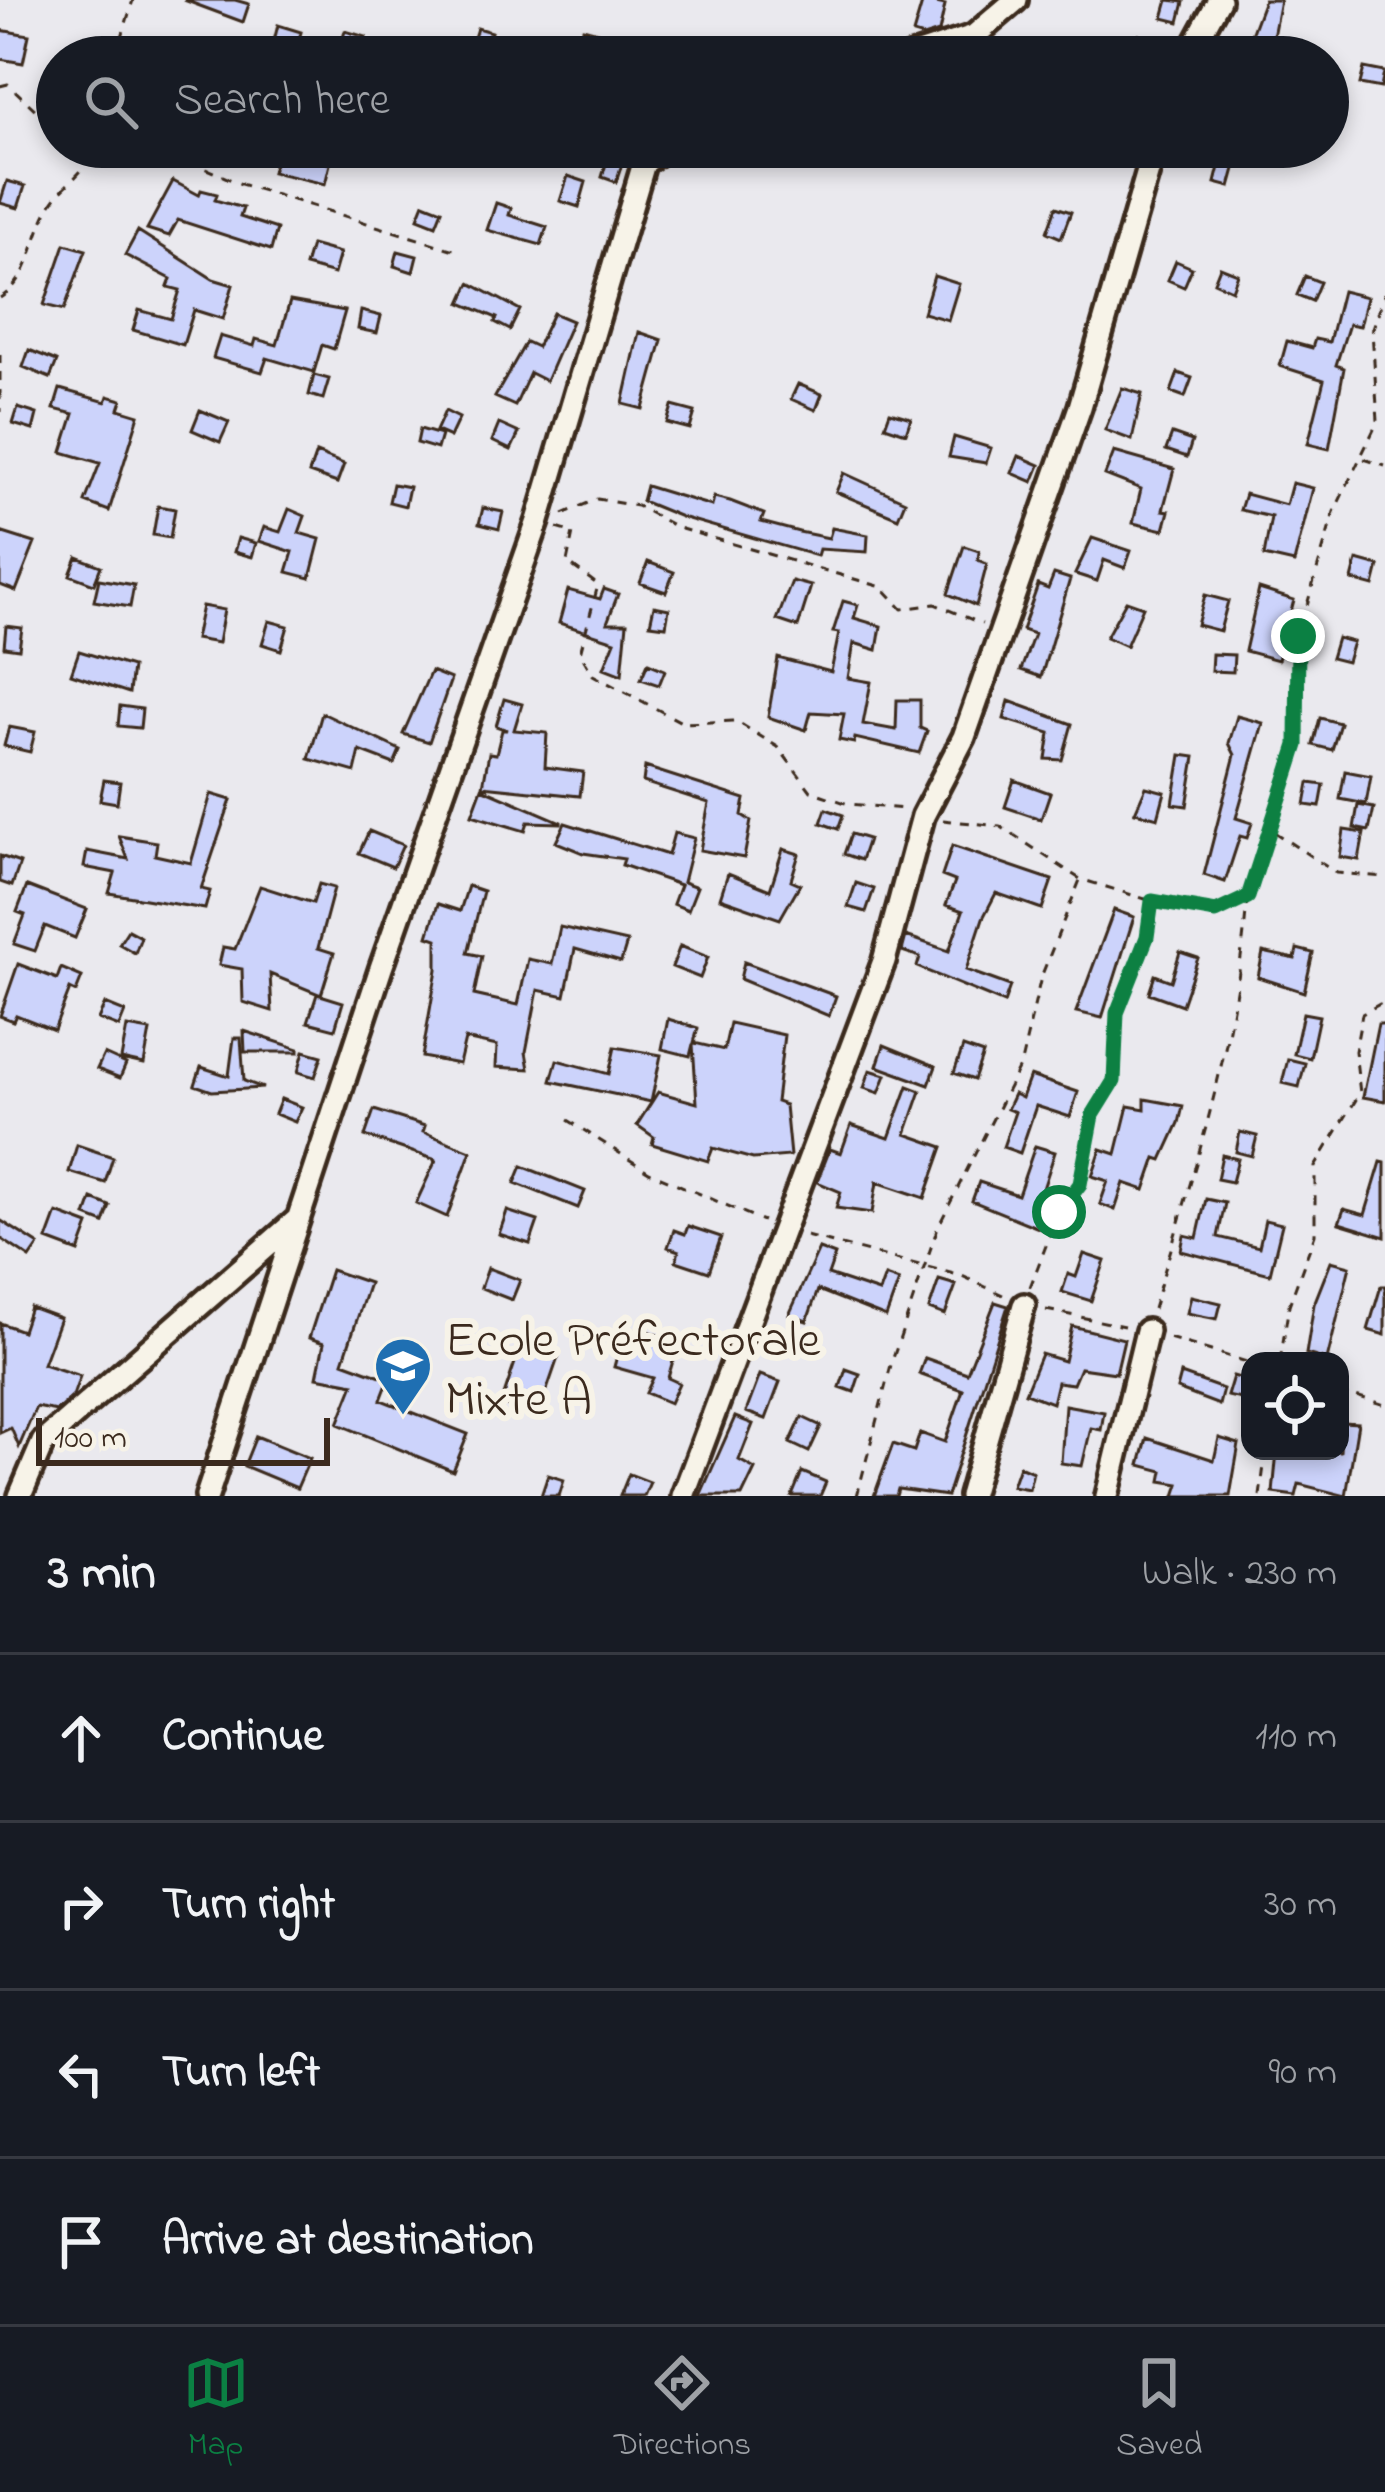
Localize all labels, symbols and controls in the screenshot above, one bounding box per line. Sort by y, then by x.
search box [36,36,1349,168]
icon: search [78,69,144,135]
text: Search here [174,69,390,135]
route end [1271,609,1325,663]
route start [1032,1185,1086,1239]
place label: Ecole Préfectorale Mixte A [445,1305,821,1439]
school or university icon: Ecole Préfectorale Mixte A [372,1335,434,1417]
map controls [1241,1352,1349,1460]
button: locate [1241,1352,1349,1460]
scale bar [36,1412,330,1465]
text: 100 m [54,1415,127,1463]
text: 3 min [48,1537,156,1612]
text: Walk · 230 m [1142,1546,1337,1603]
icon: ahead [48,1705,114,1771]
text: Continue [162,1705,323,1771]
text: 110 m [1255,1709,1337,1766]
icon: right [48,1873,114,1939]
text: Turn right [162,1873,335,1939]
text: 30 m [1264,1877,1337,1934]
icon: left [48,2041,114,2107]
text: Turn left [162,2041,320,2107]
text: 90 m [1268,2045,1337,2102]
icon: arrive [48,2209,114,2275]
text: Arrive at destination [162,2209,533,2275]
tab: Map [183,2350,249,2470]
tab: Directions [614,2350,751,2470]
tab: Saved [1116,2350,1202,2470]

